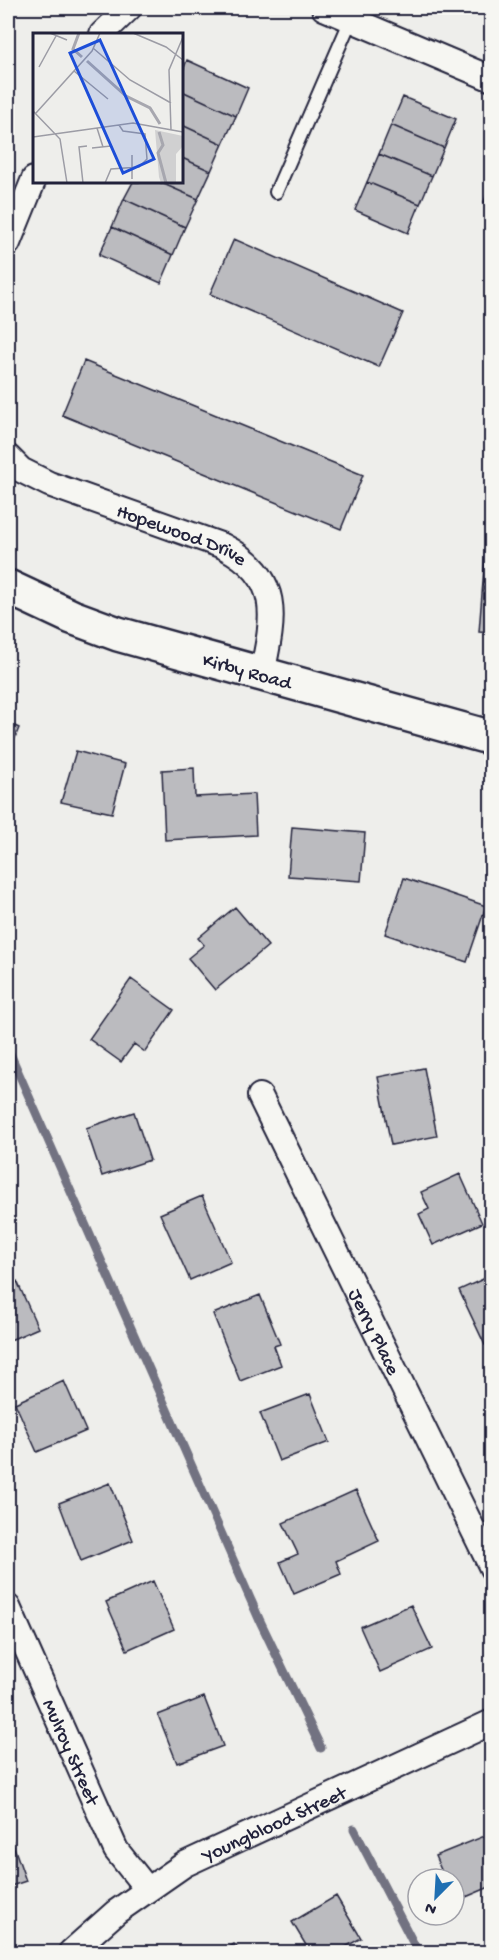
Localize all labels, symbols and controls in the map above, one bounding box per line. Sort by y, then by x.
inset map [33,33,183,183]
street label: Hopewood Drive [113,501,251,573]
street label: Kirby Road [199,650,296,697]
street label: Jerry Place [342,1286,404,1380]
street label: Mulroy Street [35,1696,103,1811]
street label: Youngblood Street [198,1782,352,1870]
north arrow [406,1867,466,1927]
text: N [422,1896,440,1918]

